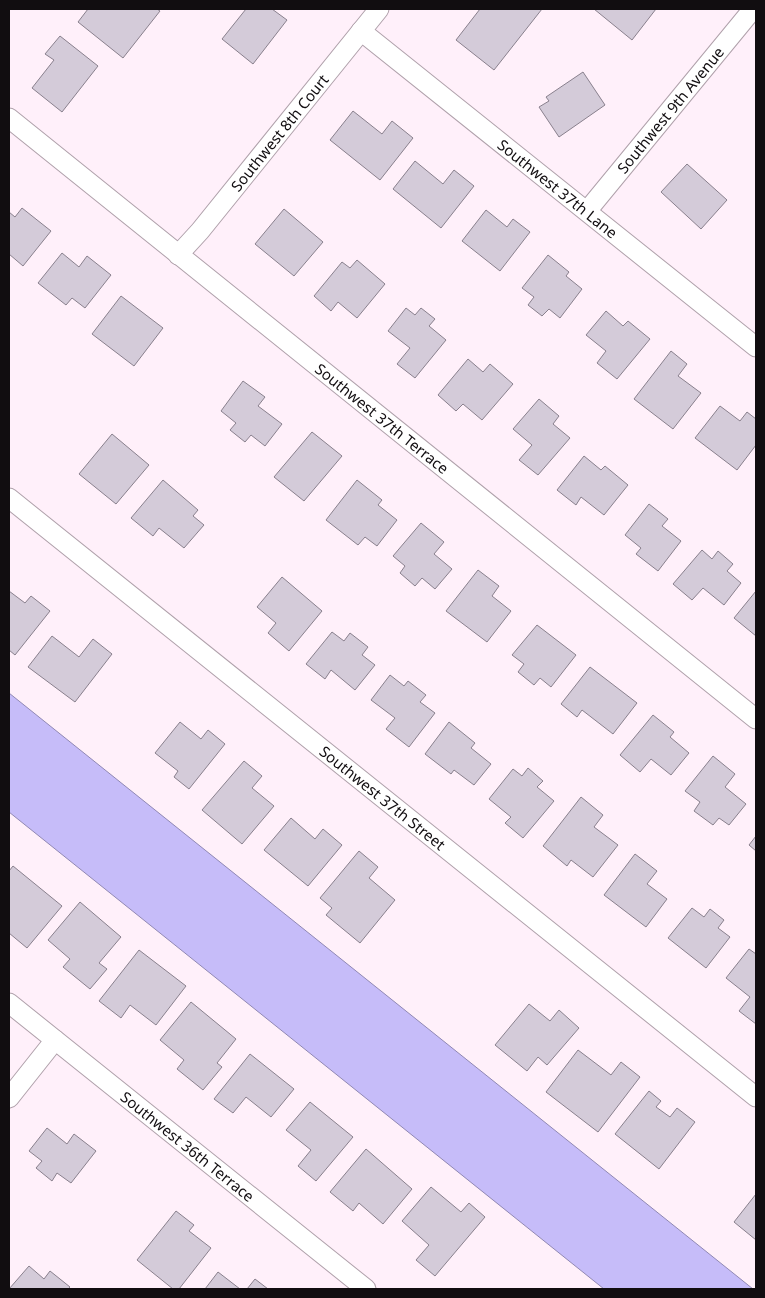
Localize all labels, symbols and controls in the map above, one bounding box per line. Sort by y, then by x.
street label: Southwest 9th Avenue [612,42,728,177]
street label: Southwest 8th Court [226,69,333,195]
street label: Southwest 37th Lane [494,134,622,242]
street label: Southwest 37th Terrace [311,358,453,478]
street label: Southwest 37th Street [316,741,450,855]
street label: Southwest 36th Terrace [117,1087,259,1206]

